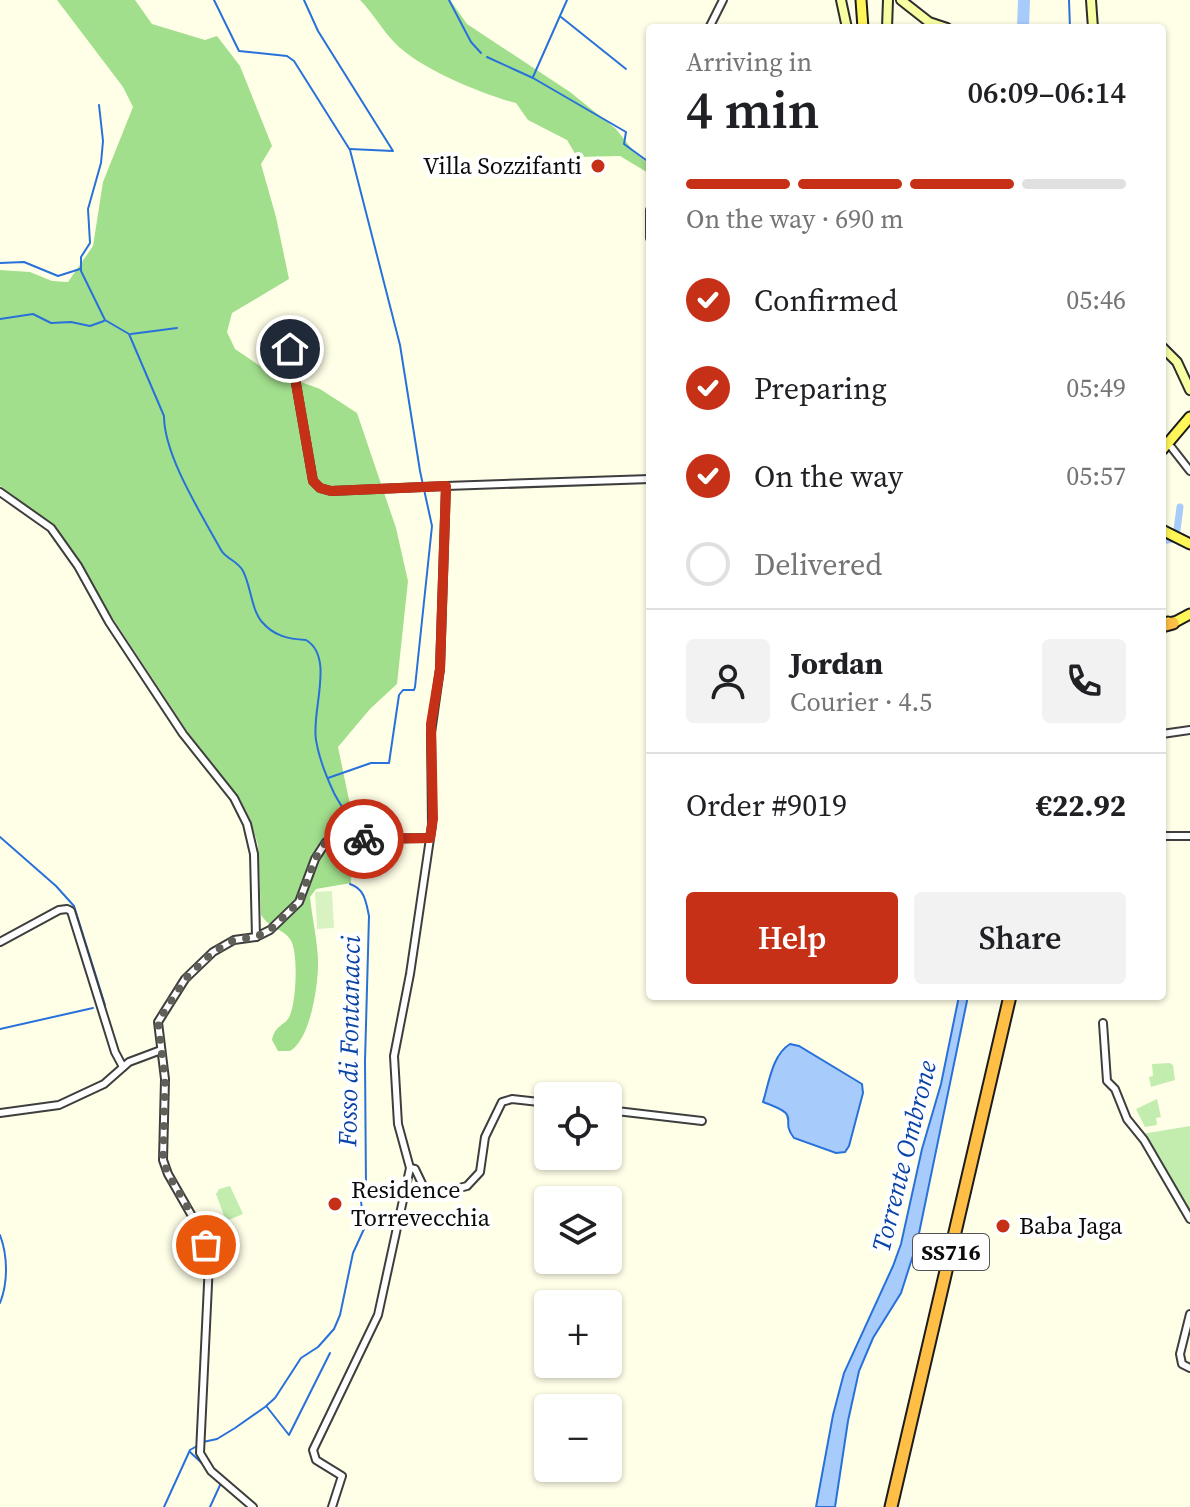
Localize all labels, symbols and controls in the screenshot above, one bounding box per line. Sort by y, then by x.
text: Arriving in [686,44,812,80]
text: 06:09–06:14 [967,72,1126,113]
text: 4 min [686,74,819,145]
place label: Villa Sozzifanti [423,149,582,182]
marker: Villa Sozzifanti [589,157,607,175]
text: On the way · 690 m [686,201,904,237]
icon: check [686,278,730,322]
text: Confirmed [754,280,898,321]
text: 05:46 [1066,282,1126,318]
pin [256,315,324,383]
icon: home [268,327,312,371]
icon: check [686,366,730,410]
text: Preparing [754,368,887,409]
text: 05:49 [1066,370,1126,406]
icon: check [686,454,730,498]
text: On the way [754,456,903,497]
text: 05:57 [1066,458,1126,494]
text: Delivered [754,544,882,585]
button: person [686,639,770,723]
button: phone [1042,639,1126,723]
text: Jordan [790,643,883,684]
text: Courier · 4.5 [790,684,932,720]
text: Order #9019 [686,785,847,826]
text: €22.92 [1036,785,1126,826]
courier [324,799,404,879]
icon: bike [342,817,386,861]
button: Help [686,892,898,984]
button: Share [914,892,1126,984]
water label: Fosso di Fontanacci [329,935,369,1148]
water label: Torrente Ombrone [863,1056,945,1255]
map controls [534,1082,622,1482]
button: locate [534,1082,622,1170]
place label: Residence Torrevecchia [351,1173,491,1234]
button: layers [534,1186,622,1274]
marker: Residence Torrevecchia [326,1195,344,1213]
place label: Baba Jaga [1019,1209,1123,1242]
pin [172,1211,240,1279]
marker: Baba Jaga [994,1217,1012,1235]
icon: bag [184,1223,228,1267]
road number: SS716 [913,1234,989,1270]
button: + [534,1290,622,1378]
button: − [534,1394,622,1482]

